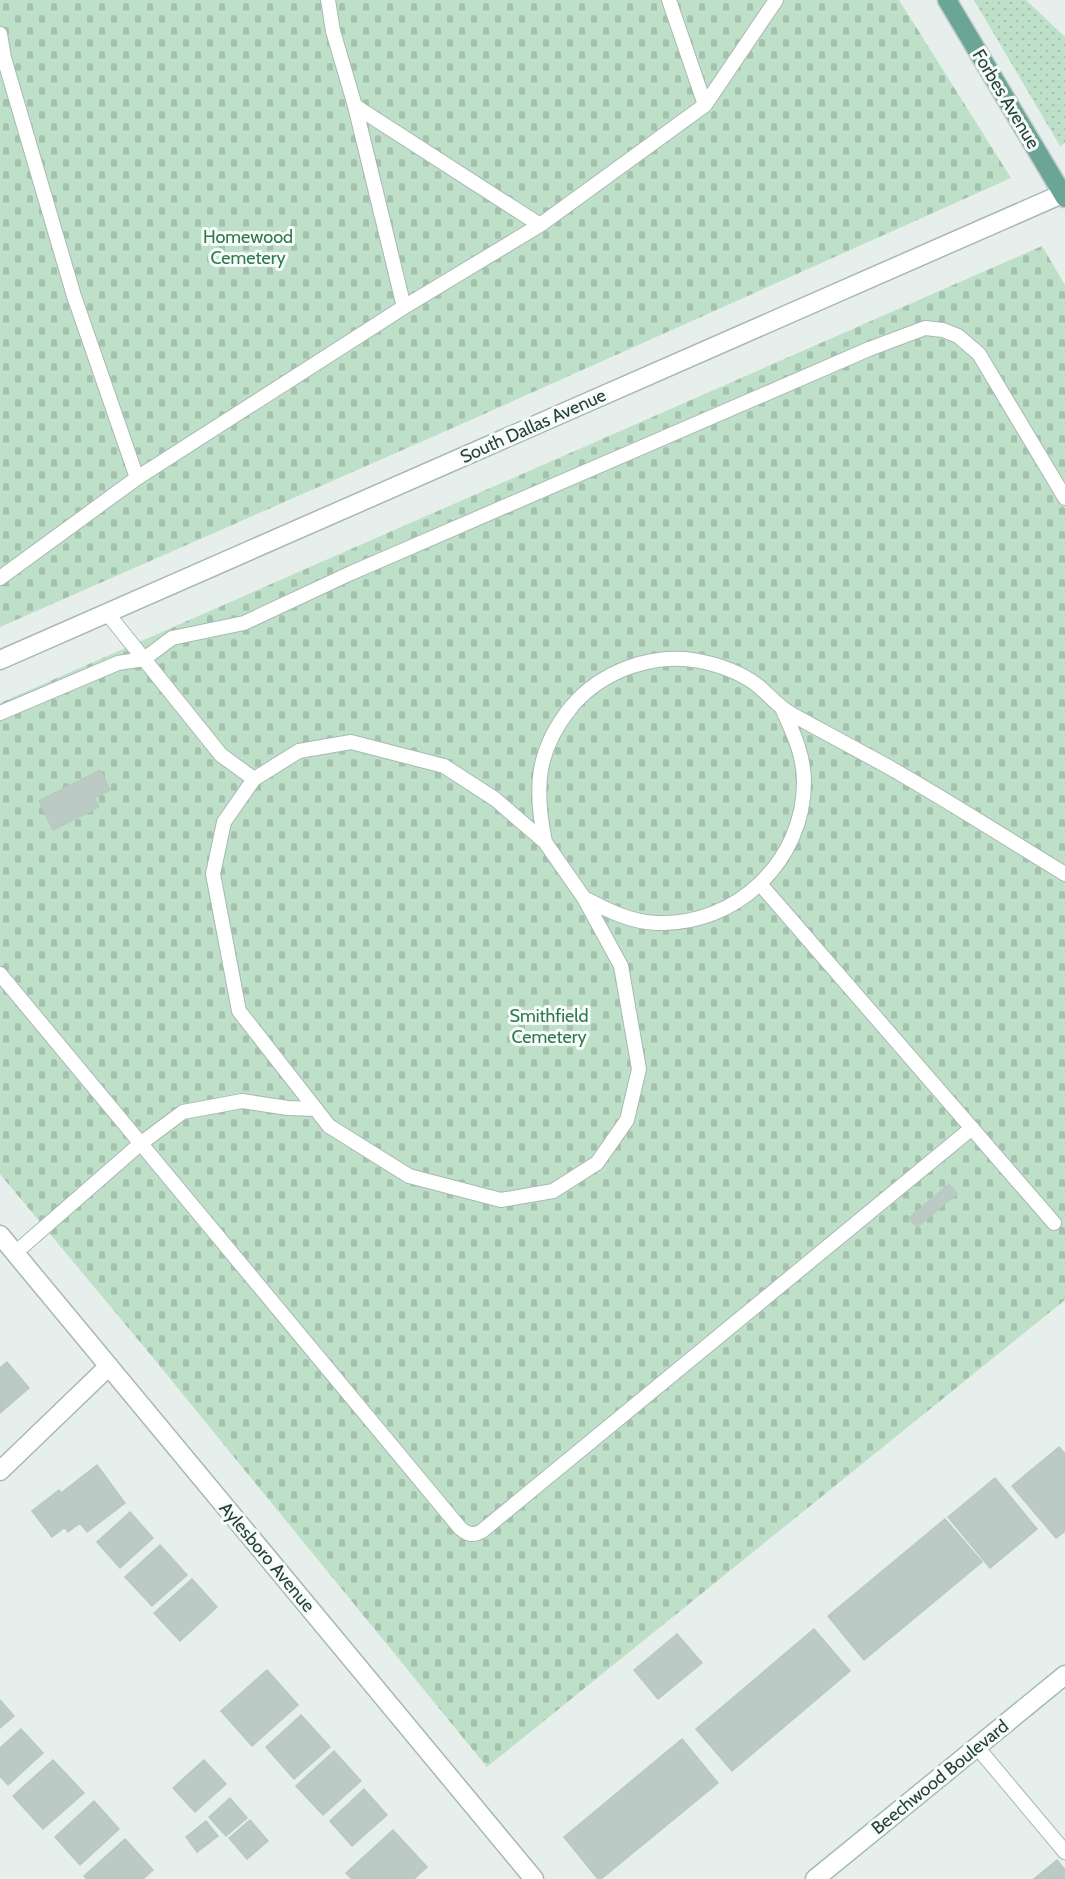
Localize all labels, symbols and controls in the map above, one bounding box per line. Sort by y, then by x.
street label: Forbes Avenue [968,45,1044,153]
park label: Homewood Cemetery [203,226,293,269]
street label: South Dallas Avenue [457,384,609,468]
park label: Smithfield Cemetery [510,1005,588,1048]
street label: Aylesboro Avenue [215,1498,319,1616]
street label: Beechwood Boulevard [867,1715,1013,1839]

